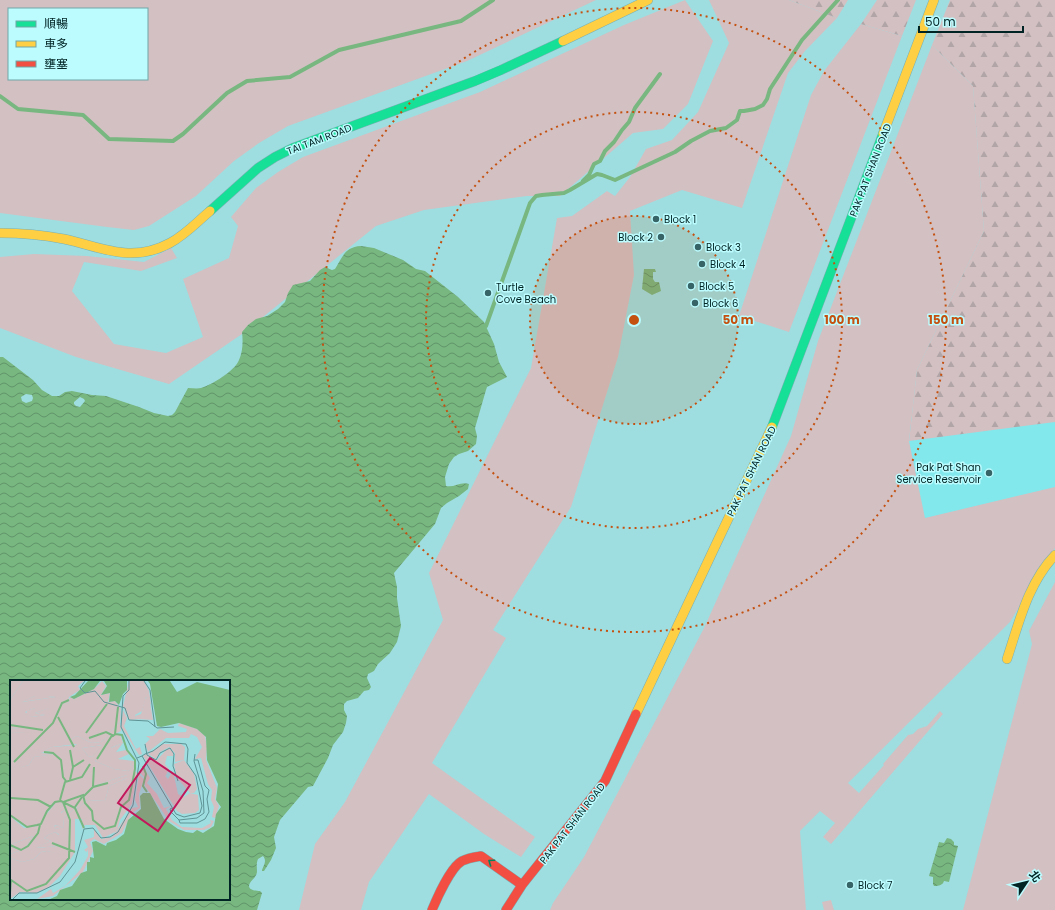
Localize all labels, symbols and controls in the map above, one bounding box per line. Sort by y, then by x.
legend [8,8,148,80]
scale bar [919,8,1023,34]
text: 50 m [925,13,956,30]
text: 順暢 [44,15,68,32]
text: 車多 [44,35,68,52]
text: 壅塞 [44,55,68,72]
street label: TAI TAM ROAD [285,120,354,159]
street label: PAK PAT SHAN ROAD [846,121,895,219]
place label: Block 1 [664,212,696,227]
marker: Block 1 [651,214,661,224]
place label: Block 2 [618,230,653,245]
marker: Block 2 [656,232,666,242]
place label: Block 3 [706,240,741,255]
marker: Block 3 [693,242,703,252]
place label: Block 4 [710,257,745,272]
marker: Block 4 [697,259,707,269]
place label: Block 5 [699,279,734,294]
place label: Turtle Cove Beach [496,280,556,307]
marker: Block 5 [686,281,696,291]
marker: Turtle Cove Beach [483,288,493,298]
place label: Block 6 [703,296,738,311]
marker: Block 6 [690,298,700,308]
text: 50 m [723,311,754,328]
text: 100 m [824,311,860,328]
text: 150 m [928,311,964,328]
centre of rings [627,313,641,327]
street label: PAK PAT SHAN ROAD [723,424,780,519]
place label: Pak Pat Shan Service Reservoir [897,460,981,487]
marker: Pak Pat Shan Service Reservoir [984,468,994,478]
inset map [10,680,230,900]
street label: PAK PAT SHAN ROAD [536,780,609,867]
one-way arrow [488,860,495,867]
north arrow [1007,862,1047,902]
text: 北 [1025,867,1045,885]
place label: Block 7 [858,878,893,893]
marker: Block 7 [845,880,855,890]

